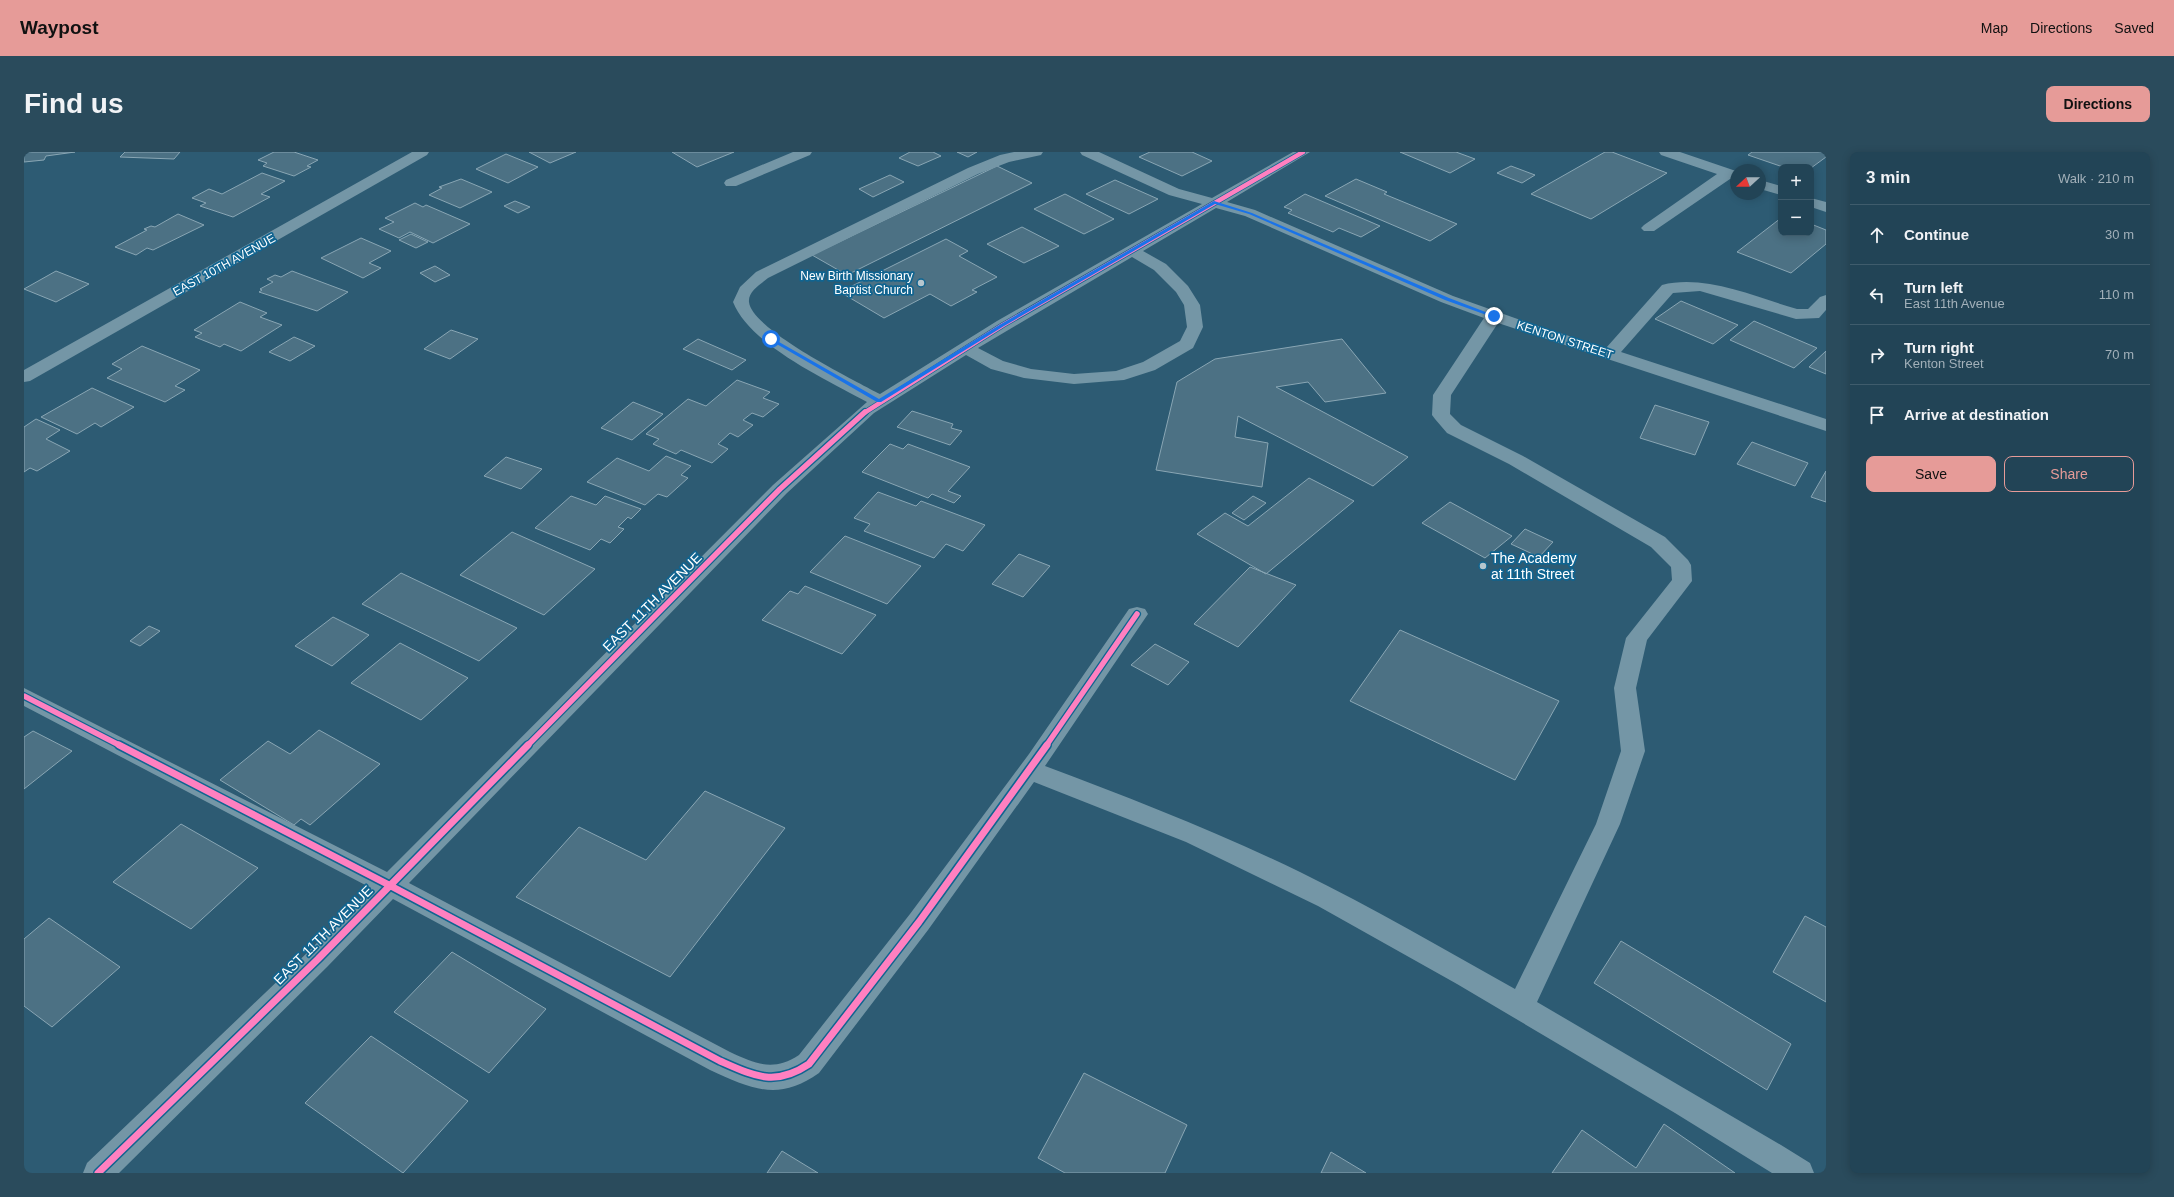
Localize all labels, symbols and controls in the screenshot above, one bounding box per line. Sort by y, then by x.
text: Waypost [20,17,98,38]
text: Map [1981,20,2008,36]
text: Directions [2030,20,2092,36]
text: Saved [2114,20,2154,36]
button: Directions [2046,86,2150,122]
text: Find us [24,88,124,119]
north arrow [1730,164,1766,200]
map controls [1778,164,1814,236]
button: + [1778,164,1814,200]
text: 3 min [1866,168,1910,187]
text: Walk · 210 m [2058,171,2134,186]
button: − [1778,200,1814,236]
icon: ahead [1866,224,1888,246]
text: Continue [1904,226,1969,243]
text: 30 m [2105,227,2134,242]
street label: EAST 10TH AVENUE [170,231,278,299]
place label: New Birth Missionary Baptist Church [800,269,913,297]
marker: New Birth Missionary Baptist Church [916,278,926,288]
text: Turn left [1904,279,1963,296]
icon: left [1866,284,1888,306]
text: 110 m [2099,287,2134,302]
text: East 11th Avenue [1904,296,2005,311]
route end [1485,307,1503,325]
street label: KENTON STREET [1515,318,1616,362]
route start [762,330,780,348]
text: Turn right [1904,339,1974,356]
icon: right [1866,344,1888,366]
text: 70 m [2105,347,2134,362]
text: Kenton Street [1904,356,1984,371]
icon: arrive [1866,404,1888,426]
text: Arrive at destination [1904,406,2049,423]
button: Save [1866,456,1996,492]
button: Share [2004,456,2134,492]
street label: EAST 11TH AVENUE [599,549,705,655]
place label: The Academy at 11th Street [1491,550,1577,582]
marker: The Academy at 11th Street [1478,561,1488,571]
street label: EAST 11TH AVENUE [270,882,376,988]

